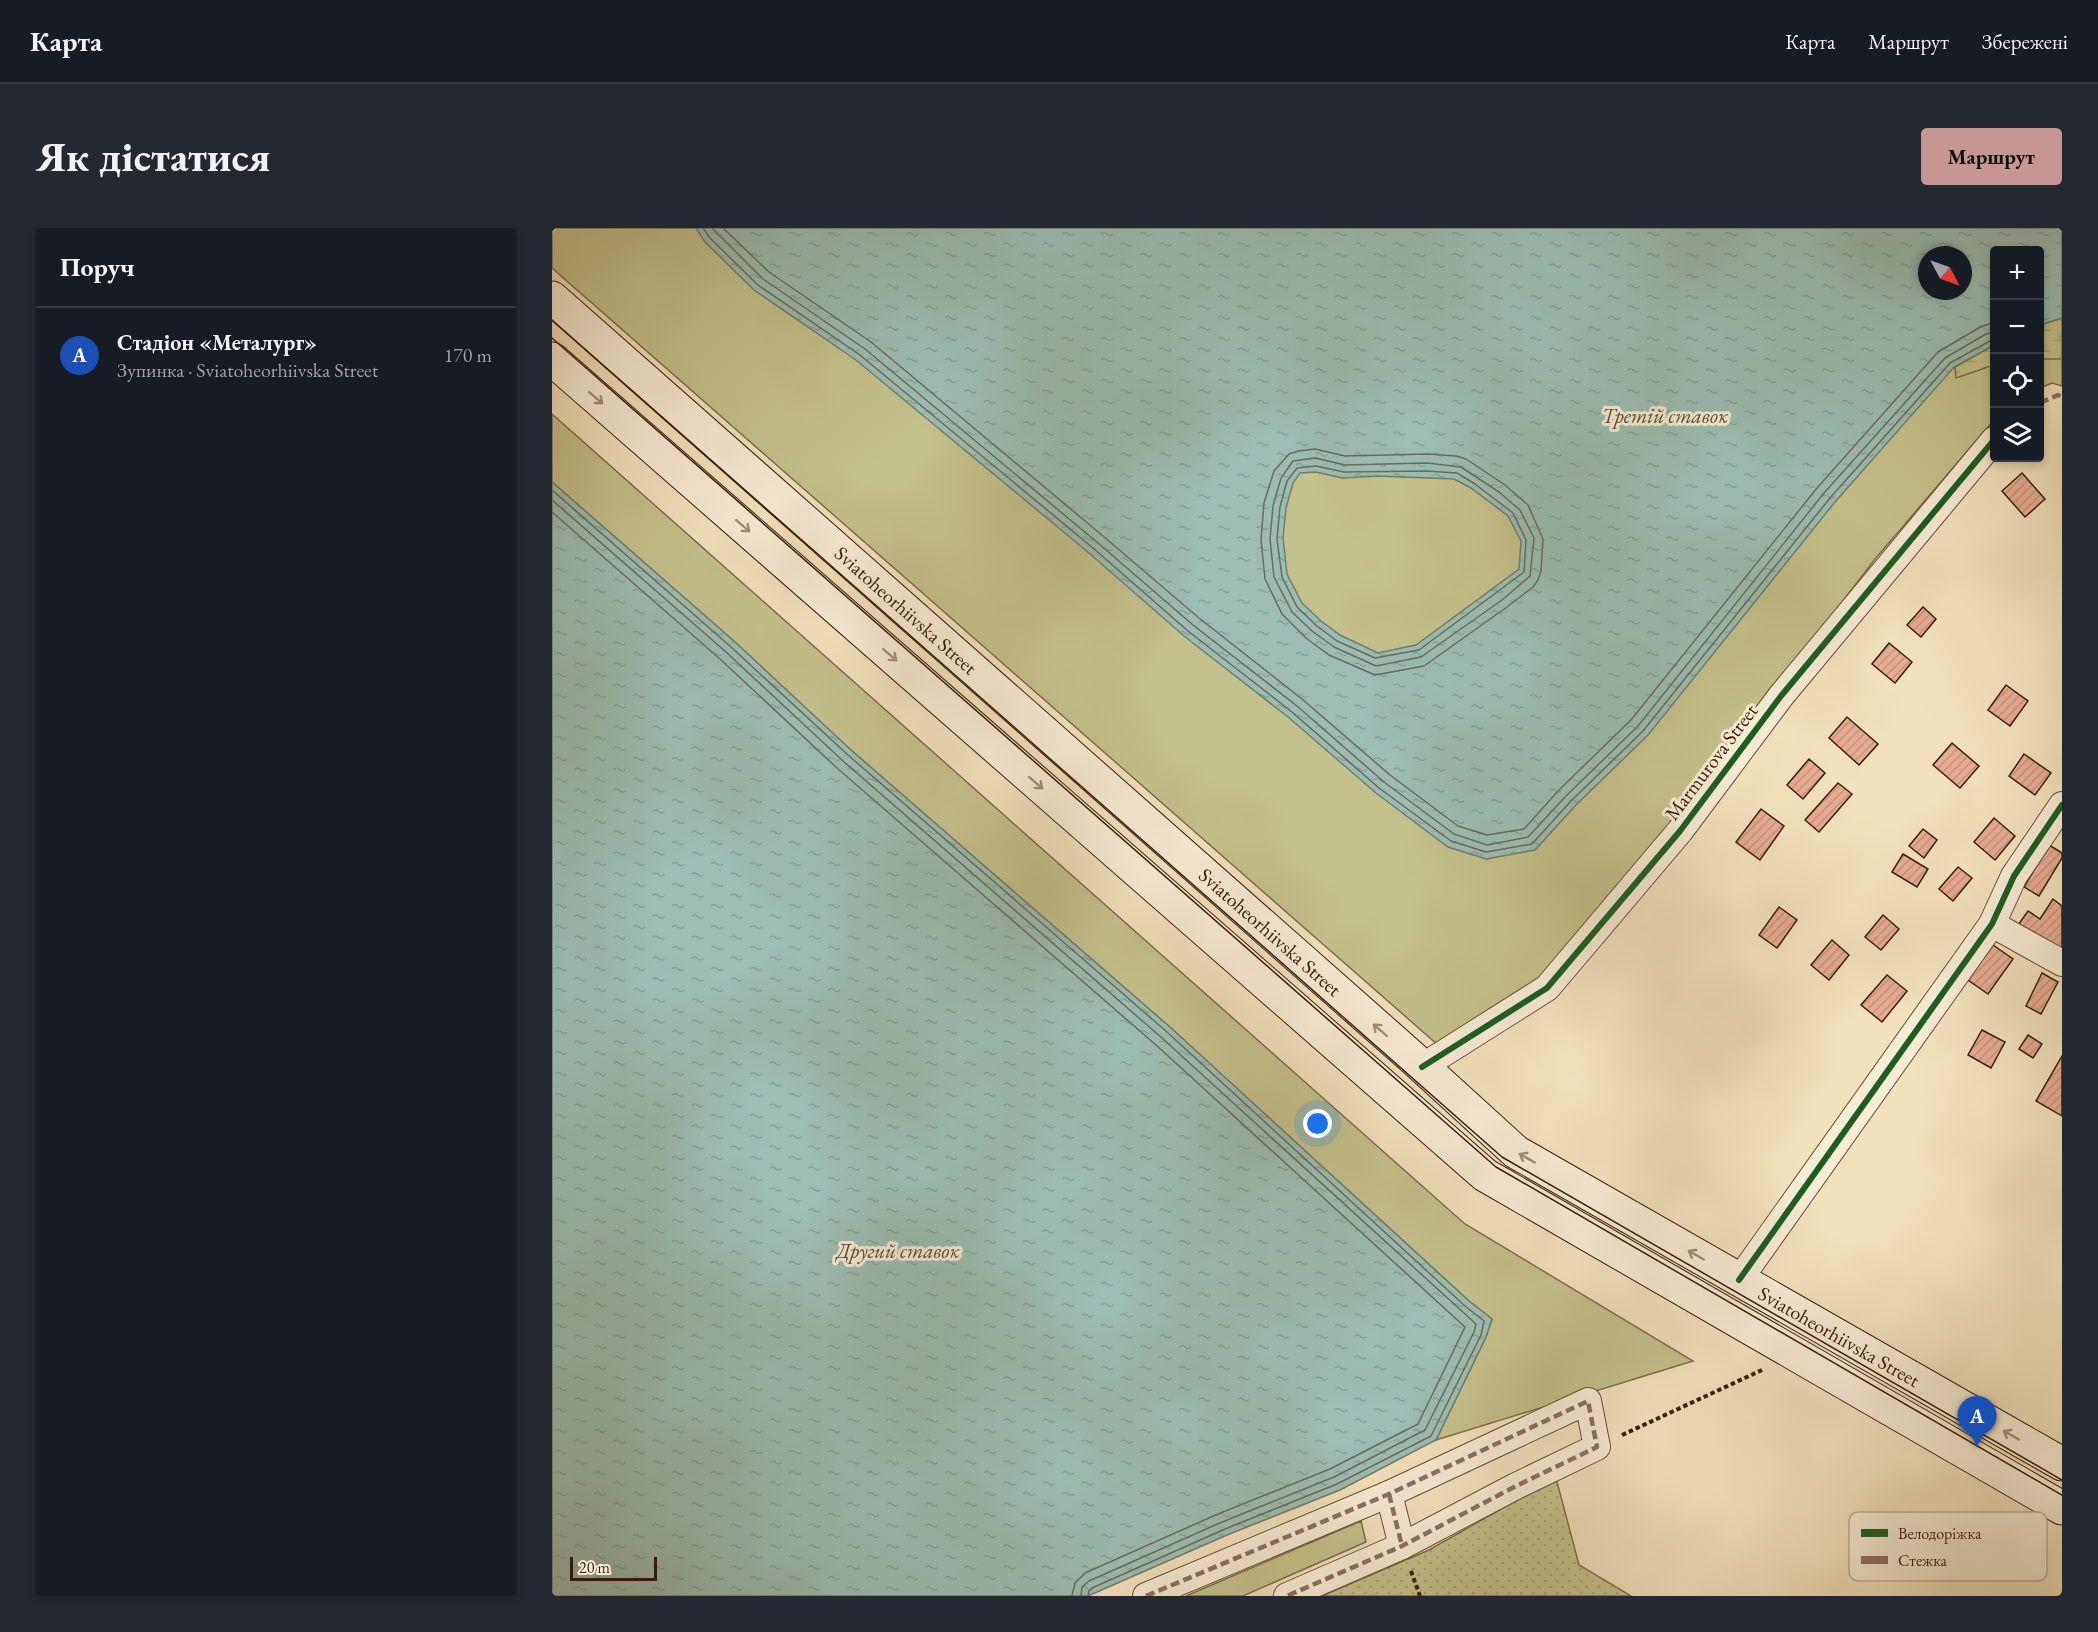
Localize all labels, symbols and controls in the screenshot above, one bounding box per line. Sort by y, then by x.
text: Карта [30,23,102,59]
text: Карта [1785,28,1835,55]
text: Маршрут [1868,28,1949,55]
text: Збережені [1982,28,2068,55]
button: Маршрут [1921,128,2062,185]
text: Як дістатися [36,129,270,184]
north arrow [1918,246,1972,300]
map controls [1990,246,2044,462]
button: + [1990,246,2044,300]
text: Поруч [60,250,135,284]
button: − [1990,300,2044,354]
text: Стадіон «Металург» [117,328,317,357]
text: A [72,342,87,368]
text: 170 m [444,342,492,368]
button: locate [1990,354,2044,408]
text: Зупинка · Sviatoheorhiivska Street [117,357,378,383]
one-way arrow [588,391,603,405]
water label: Третій ставок [1602,402,1729,429]
button: layers [1990,408,2044,462]
one-way arrow [735,519,750,533]
street label: Sviatoheorhiivska Street [829,540,983,681]
one-way arrow [882,648,897,662]
street label: Marmurova Street [1659,698,1764,825]
one-way arrow [1028,776,1043,790]
street label: Sviatoheorhiivska Street [1193,862,1348,1003]
one-way arrow [1373,1023,1388,1037]
your location [1303,1109,1332,1138]
one-way arrow [1519,1152,1536,1164]
water label: Другий ставок [834,1237,961,1264]
one-way arrow [1688,1249,1705,1261]
street label: Sviatoheorhiivska Street [1754,1280,1925,1393]
pin: A [1958,1396,1996,1446]
one-way arrow [2003,1429,2020,1441]
legend [1849,1512,2047,1581]
text: Велодоріжка [1898,1523,1982,1544]
text: Стежка [1898,1550,1948,1571]
scale bar [570,1554,657,1582]
text: 20 m [579,1557,610,1578]

